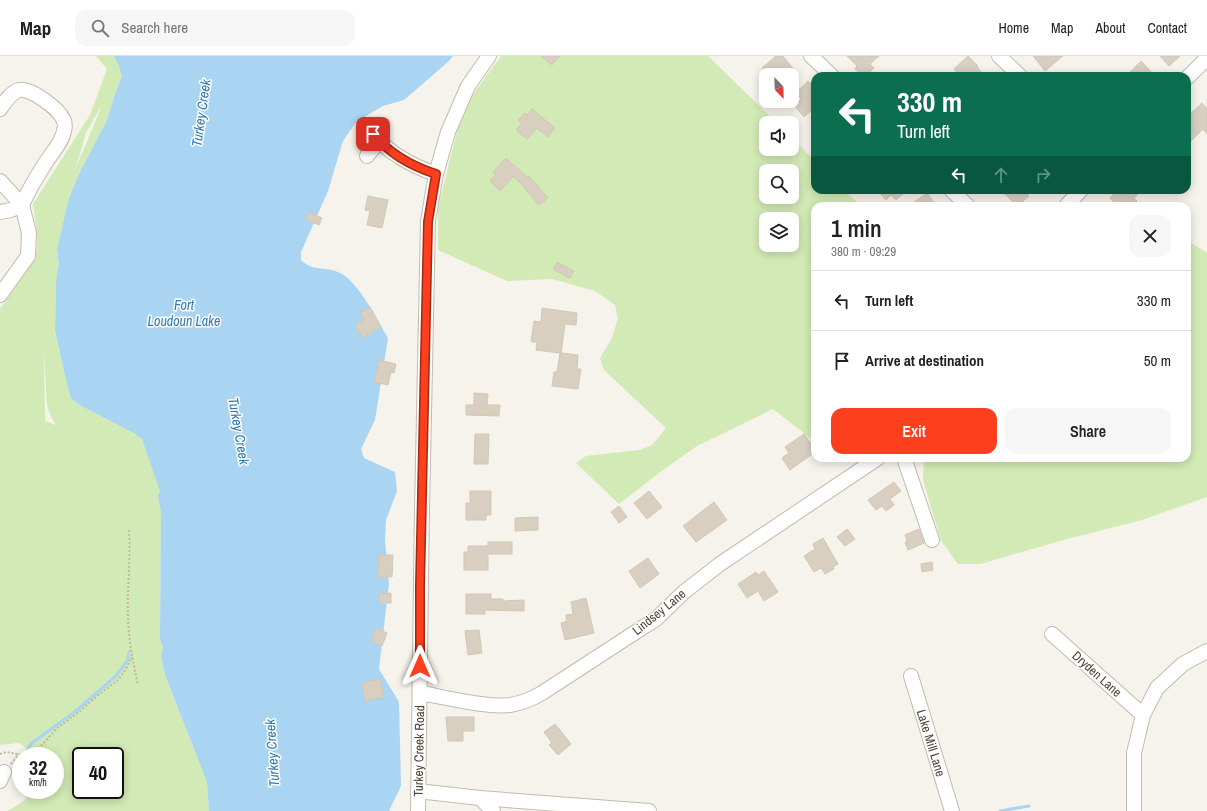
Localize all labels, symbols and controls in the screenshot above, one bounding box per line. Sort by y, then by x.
search box [75,10,355,46]
text: Map [20,15,51,41]
icon: search [89,17,111,39]
text: Search here [121,17,188,38]
text: Home [998,19,1029,37]
text: Map [1051,19,1073,37]
text: About [1095,19,1125,37]
text: Contact [1147,19,1187,37]
north arrow [759,68,799,108]
map controls [759,68,799,252]
water label: Turkey Creek [187,77,215,148]
text: 330 m [897,83,962,121]
icon: left [831,88,883,140]
button: sound [759,116,799,156]
pin [356,117,390,151]
text: Turn left [897,119,950,144]
icon: arrive [362,123,384,145]
button: search [759,164,799,204]
icon: left [948,164,970,186]
icon: ahead [990,164,1012,186]
icon: right [1032,164,1054,186]
button: layers [759,212,799,252]
text: 1 min [831,212,882,244]
button: close [1129,215,1171,257]
text: 380 m · 09:29 [831,243,896,260]
icon: left [831,290,853,312]
text: Turn left [865,290,913,311]
text: 330 m [1137,290,1171,311]
water label: Fort Loudoun Lake [148,296,220,330]
icon: arrive [831,350,853,372]
text: Arrive at destination [865,350,984,371]
text: 50 m [1144,350,1171,371]
water label: Turkey Creek [224,396,254,467]
button: Exit [831,408,997,454]
button: Share [1005,408,1171,454]
street label: Lindsey Lane [629,585,689,639]
position arrow [399,645,441,687]
street label: Dryden Lane [1069,647,1125,701]
street label: Turkey Creek Road [410,705,428,797]
street label: Lake Mill Lane [913,707,949,779]
water label: Turkey Creek [261,717,283,788]
speed limit sign: 40 [72,747,124,799]
text: 32 [29,754,47,781]
text: km/h [29,776,47,789]

